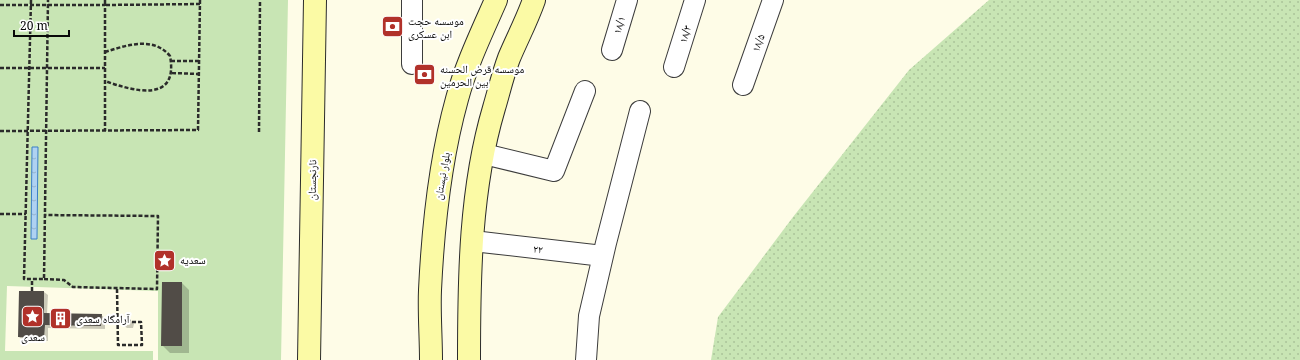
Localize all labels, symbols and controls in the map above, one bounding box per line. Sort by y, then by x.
scale bar [14,12,69,38]
place label: موسسه حجت ابن عسکری [408,13,464,41]
bank icon: موسسه حجت ابن عسکری [380,14,406,40]
street label: ۱۸/۱ [609,14,628,36]
text: 20 m [20,17,48,34]
street label: ۱۸/۳ [675,23,694,45]
street label: ۱۸/۵ [747,32,768,54]
place label: موسسه قرض الحسنه بین الحرمین [440,61,524,89]
bank icon: موسسه قرض الحسنه بین الحرمین [411,62,437,88]
street label: بلوار نیستان [430,151,453,201]
street label: نارنجستان [304,159,319,201]
street label: ۲۲ [532,241,544,256]
place icon: سعدیه [152,247,178,273]
place label: سعدیه [180,252,206,267]
place icon: سعدی [20,304,46,330]
building icon: آرامگاه سعدی [47,306,73,332]
place label: آرامگاه سعدی [76,311,130,326]
place label: سعدی [21,329,45,344]

